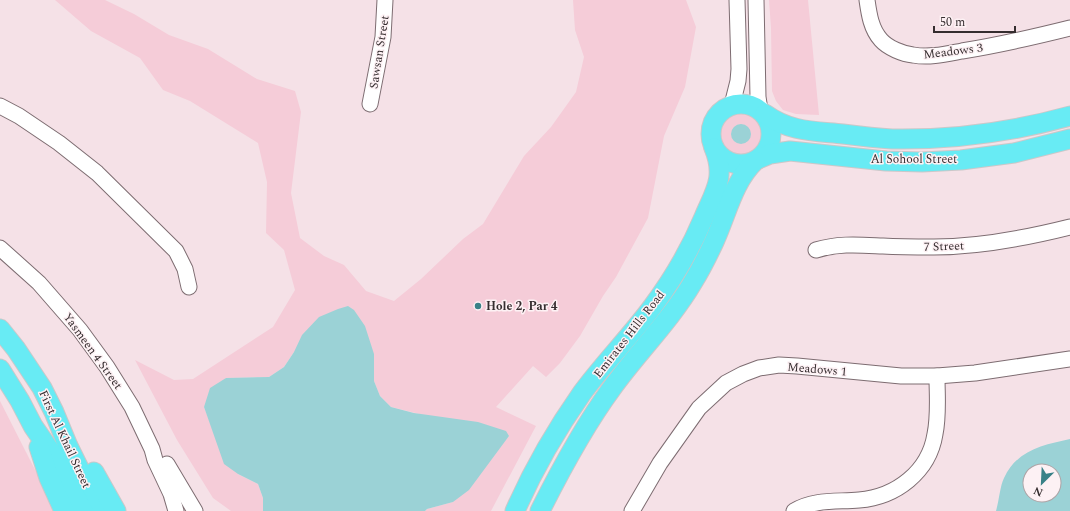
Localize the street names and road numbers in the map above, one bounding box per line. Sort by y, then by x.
street label: Sawsan Street [364,14,395,90]
street label: Meadows 3 [922,38,984,65]
street label: Al Sohool Street [871,150,957,169]
street label: 7 Street [923,236,965,257]
street label: Emirates Hills Road [589,286,670,382]
street label: Yasmeen 4 Street [58,309,127,394]
street label: Meadows 1 [786,357,847,382]
street label: First Al Khail Street [33,387,96,491]

